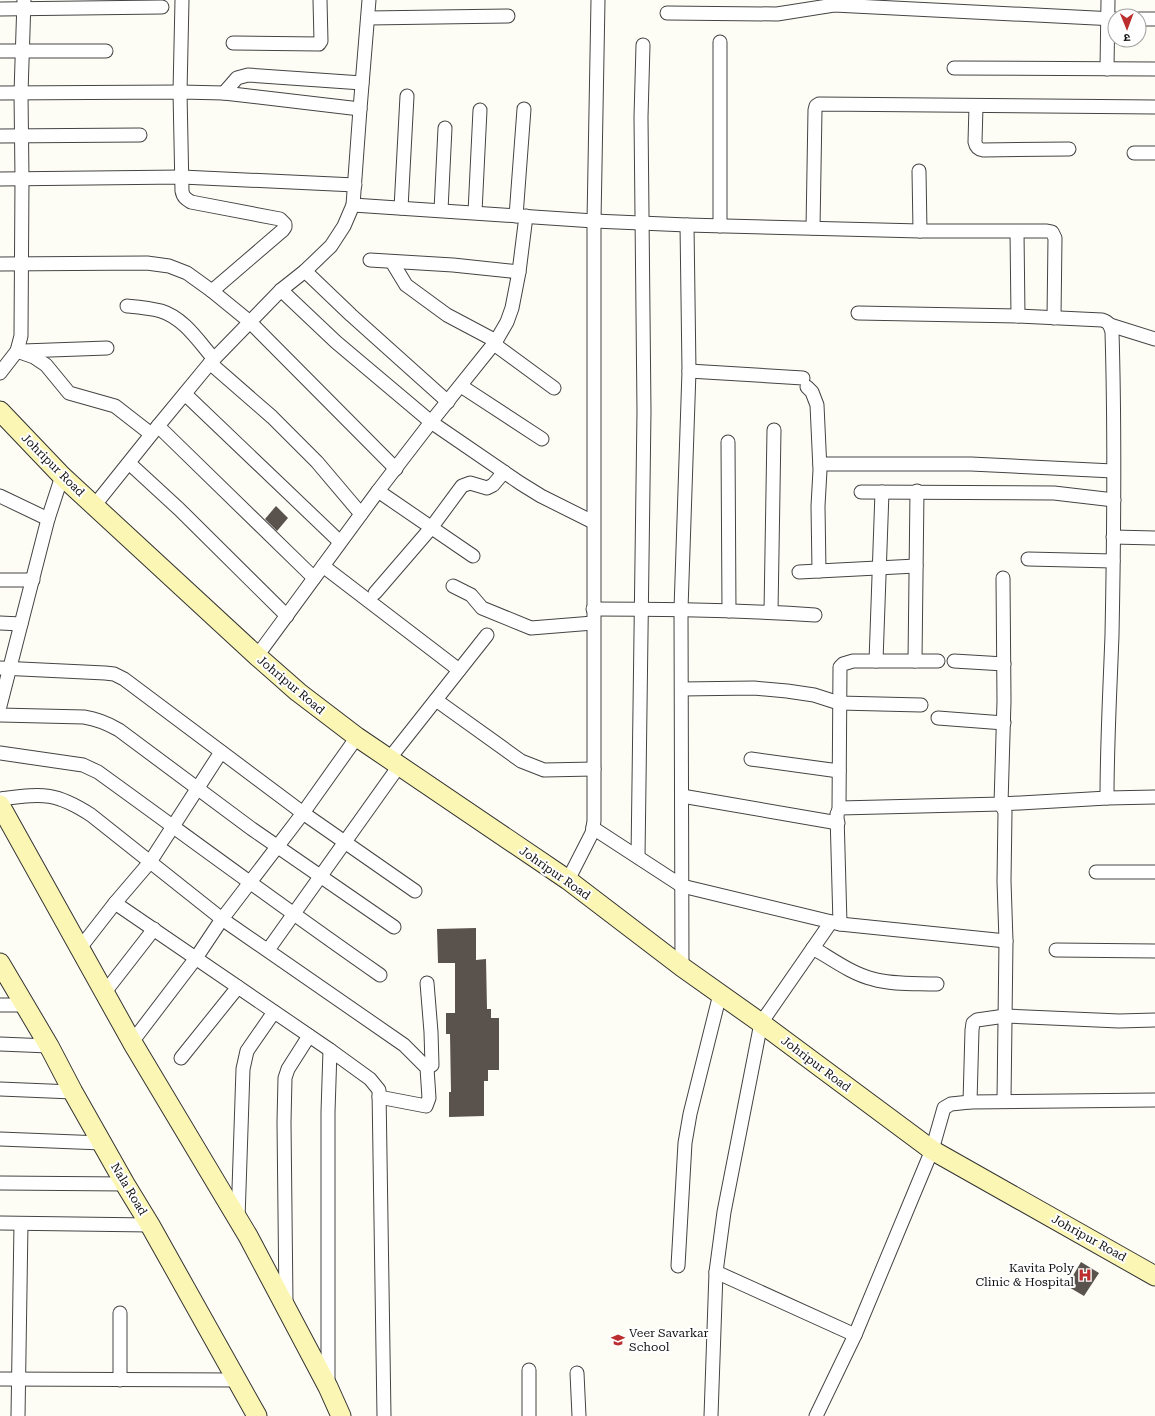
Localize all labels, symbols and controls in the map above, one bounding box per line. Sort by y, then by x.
north arrow [1107,8,1147,48]
text: उ [1123,31,1130,44]
street label: Johripur Road [19,431,88,500]
street label: Johripur Road [255,653,328,717]
street label: Johripur Road [517,843,593,903]
street label: Johripur Road [779,1033,854,1095]
street label: Nala Road [108,1160,150,1218]
street label: Johripur Road [1049,1212,1129,1264]
place label: Kavita Poly Clinic & Hospital [975,1261,1075,1289]
hospital icon: Kavita Poly Clinic & Hospital [1077,1267,1093,1283]
place label: Veer Savarkar School [629,1326,709,1354]
school or university icon: Veer Savarkar School [610,1332,626,1348]

